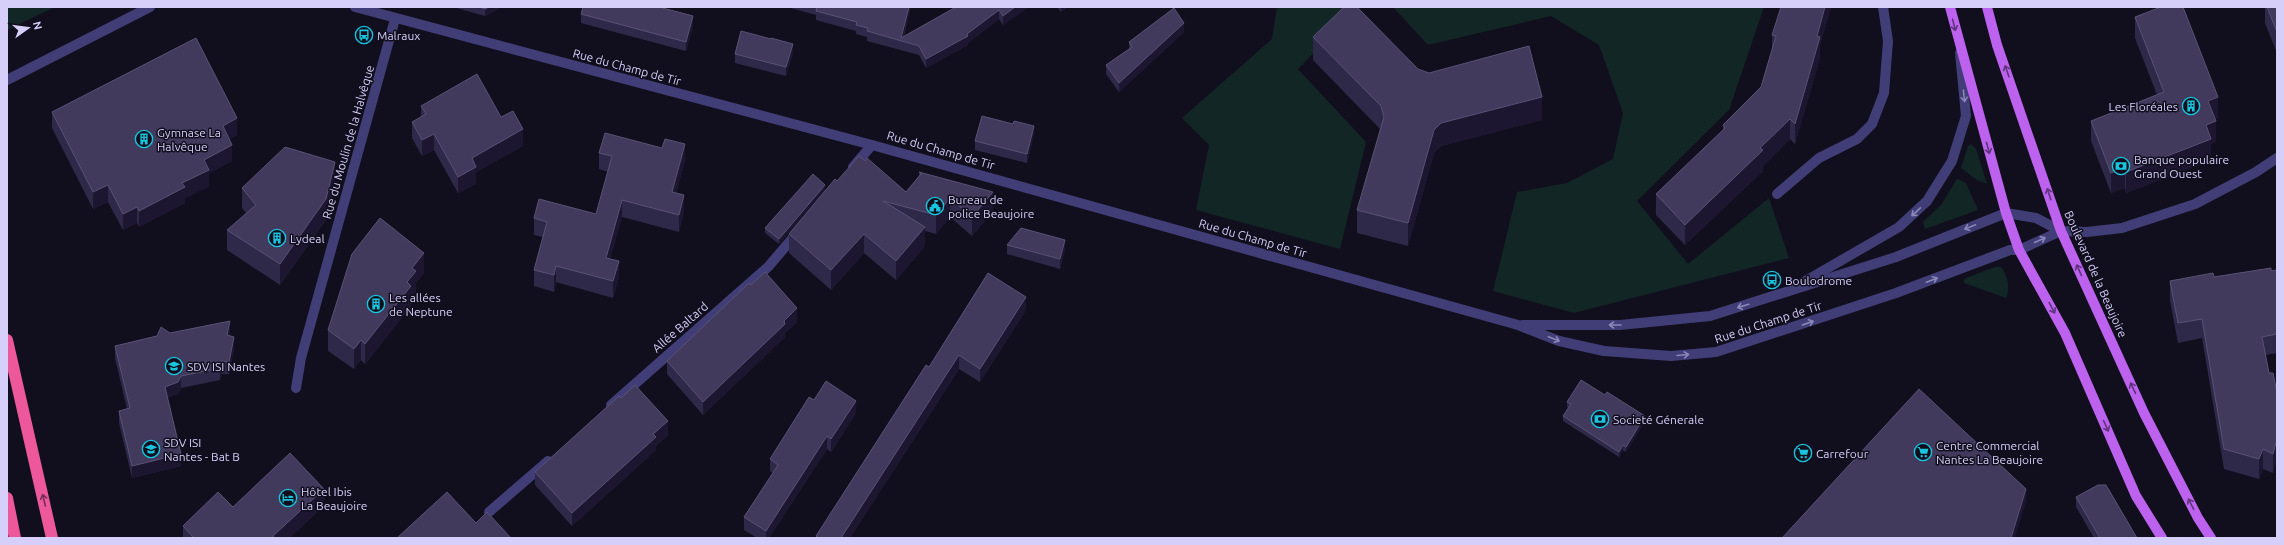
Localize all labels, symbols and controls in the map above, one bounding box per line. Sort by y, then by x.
north arrow [8,8,48,48]
one-way arrow [1951,18,1958,31]
text: N [31,20,45,31]
bus stop icon: Malraux [354,25,374,45]
place label: Malraux [377,29,420,42]
street label: Rue du Champ de Tir [571,46,683,88]
street label: Rue du Moulin de la Halvêque [320,64,376,220]
one-way arrow [2002,65,2010,77]
one-way arrow [1960,89,1968,102]
building icon: Les Floréales [2181,96,2201,116]
place label: Les Floréales [2109,100,2178,113]
place label: Gymnase La Halvêque [157,126,221,153]
street label: Rue du Champ de Tir [886,128,997,172]
building icon: Gymnase La Halvêque [134,129,154,149]
one-way arrow [1985,142,1992,155]
place label: Banque populaire Grand Ouest [2134,153,2229,180]
bank icon: Banque populaire Grand Ouest [2111,156,2131,176]
one-way arrow [2045,188,2052,201]
place label: Bureau de police Beaujoire [948,193,1034,220]
public building icon: Bureau de police Beaujoire [925,196,945,216]
one-way arrow [1910,207,1921,216]
street label: Boulevard de la Beaujoire [2062,209,2130,339]
street label: Rue du Champ de Tir [1198,216,1309,260]
one-way arrow [1964,224,1976,232]
building icon: Lydeal [267,228,287,248]
place label: Lydeal [290,232,325,245]
one-way arrow [2034,236,2046,243]
one-way arrow [2074,265,2082,277]
bus stop icon: Boulodrome [1762,270,1782,290]
place label: Boulodrome [1785,274,1852,287]
one-way arrow [1926,275,1938,283]
place label: Les allées de Neptune [389,291,453,318]
building icon: Les allées de Neptune [366,294,386,314]
street label: Rue du Champ de Tir [1713,298,1824,345]
street label: Allée Baltard [650,299,710,355]
one-way arrow [2048,302,2056,314]
one-way arrow [1737,303,1750,310]
one-way arrow [1801,319,1814,326]
one-way arrow [1609,321,1622,329]
one-way arrow [1548,336,1560,344]
one-way arrow [1676,352,1689,359]
school or university icon: SDV ISI Nantes [164,356,184,376]
place label: SDV ISI Nantes [187,360,265,373]
one-way arrow [2129,383,2136,395]
bank icon: Societé Génerale [1590,409,1610,429]
place label: Societé Génerale [1613,413,1704,426]
one-way arrow [2103,420,2110,432]
place label: SDV ISI Nantes - Bat B [164,436,240,463]
school or university icon: SDV ISI Nantes - Bat B [141,439,161,459]
place label: Centre Commercial Nantes La Beaujoire [1936,439,2043,466]
supermarket icon: Centre Commercial Nantes La Beaujoire [1913,442,1933,462]
supermarket icon: Carrefour [1793,443,1813,463]
place label: Carrefour [1816,447,1869,460]
place label: Hôtel Ibis La Beaujoire [301,485,367,512]
hotel icon: Hôtel Ibis La Beaujoire [278,488,298,508]
one-way arrow [39,494,47,507]
one-way arrow [2187,499,2195,511]

